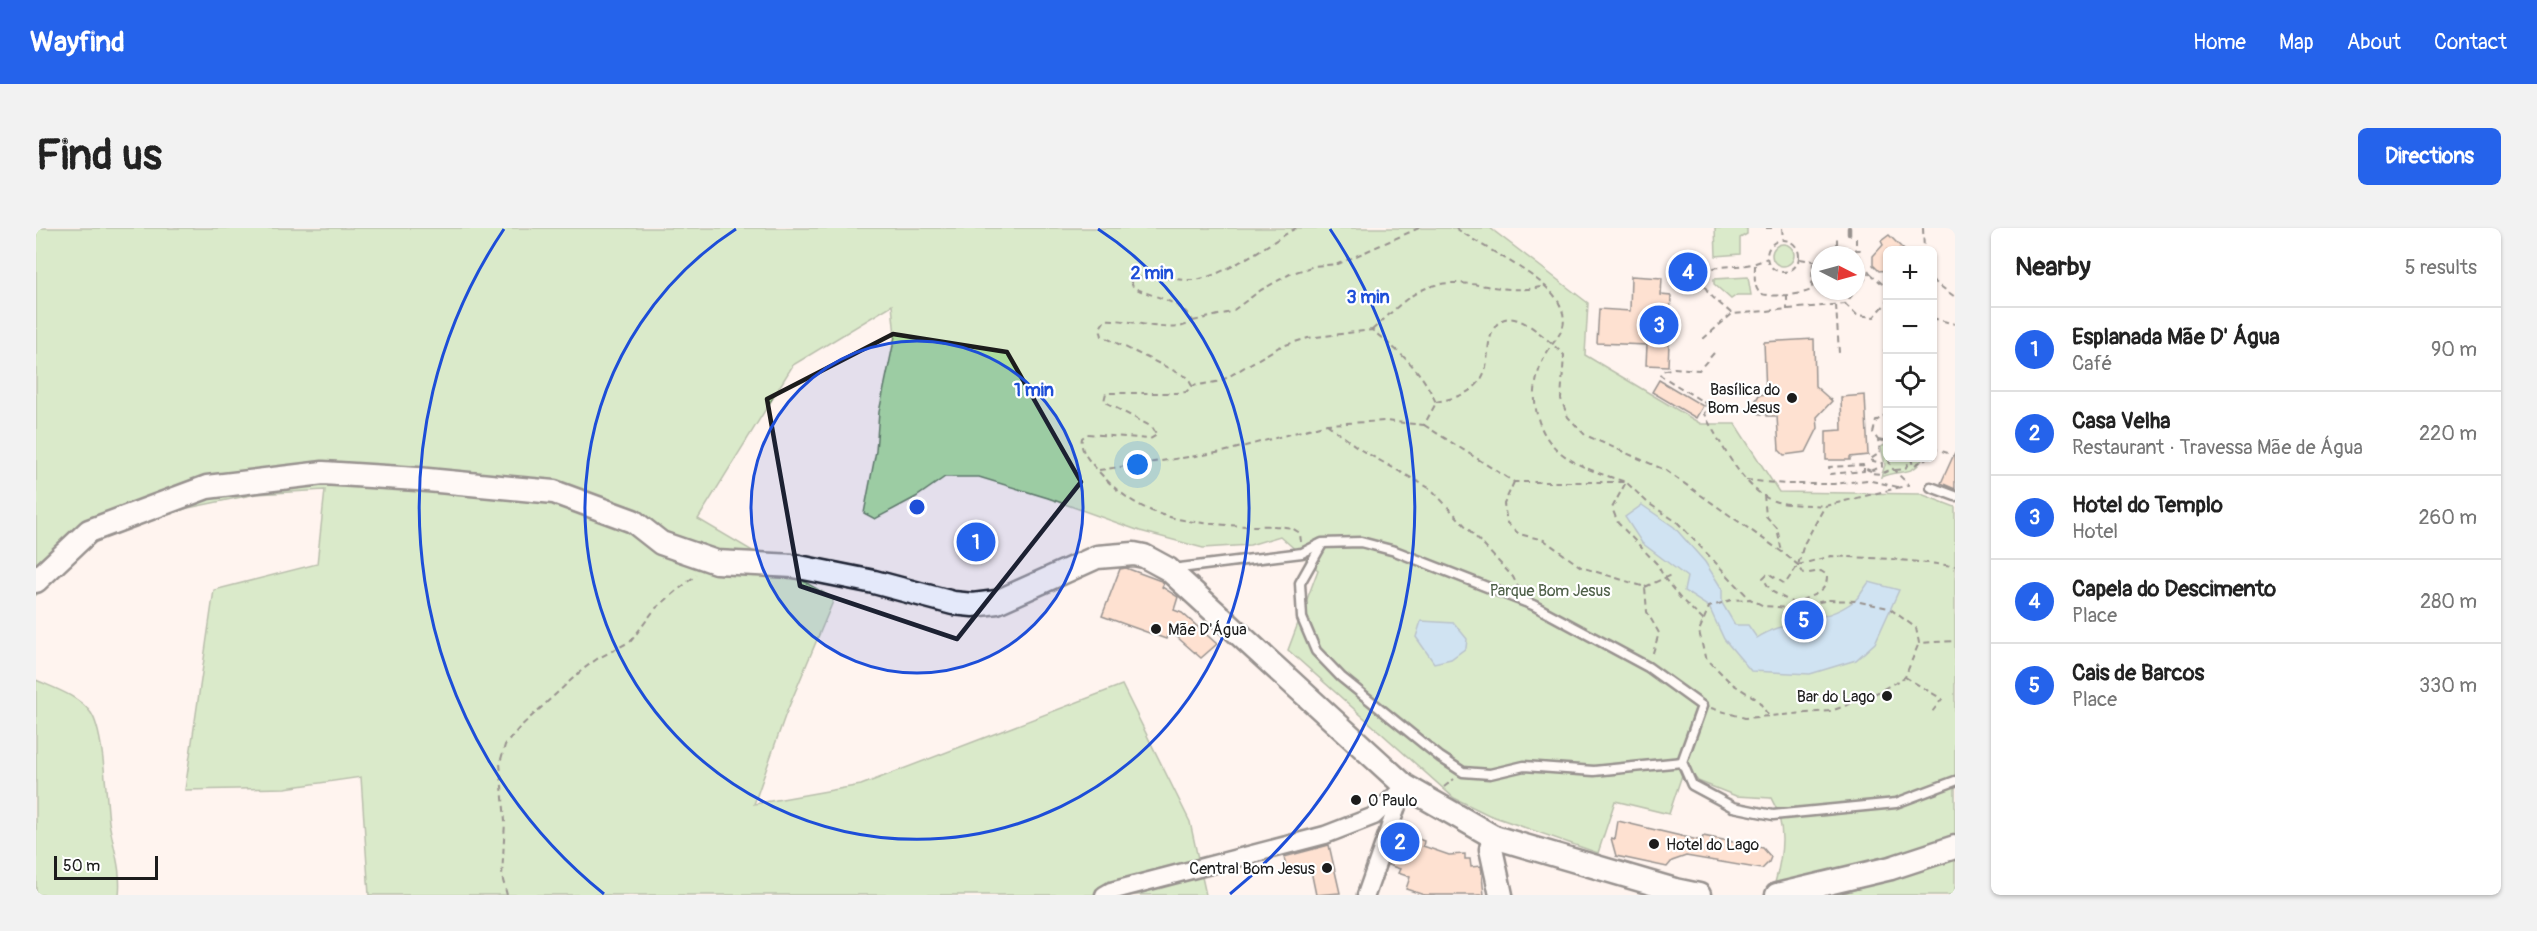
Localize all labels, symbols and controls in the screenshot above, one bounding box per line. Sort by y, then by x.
text: Wayfind [30,25,125,60]
text: Home [2193,29,2246,56]
text: Map [2279,29,2314,56]
text: About [2347,29,2401,56]
text: Contact [2434,29,2507,56]
button: Directions [2358,128,2501,185]
text: Find us [36,130,162,182]
north arrow [1811,246,1865,300]
map controls [1883,246,1937,462]
button: + [1883,246,1937,300]
pin: 4 [1668,250,1708,294]
text: Nearby [2015,251,2091,283]
text: 5 results [2405,255,2477,280]
text: 2 min [1130,262,1174,285]
text: 3 min [1346,286,1390,309]
button: − [1883,300,1937,354]
pin: 3 [1640,302,1678,348]
text: Esplanada Mãe D' Água [2072,323,2280,351]
text: 1 [2031,337,2038,362]
text: 90 m [2431,337,2477,362]
text: Café [2072,351,2112,376]
button: locate [1883,354,1937,408]
text: 1 min [1014,379,1054,402]
place label: Basílica do Bom Jesus [1708,380,1780,418]
marker: Basílica do Bom Jesus [1785,391,1799,405]
text: Casa Velha [2072,407,2170,435]
button: layers [1883,408,1937,462]
text: 2 [2029,421,2040,446]
text: 220 m [2419,421,2477,446]
text: Restaurant · Travessa Mãe de Água [2072,435,2363,460]
your location [1123,450,1152,479]
text: Hotel do Templo [2072,491,2223,519]
centre of rings [907,497,927,517]
text: 3 [2029,505,2040,530]
text: 260 m [2418,505,2477,530]
text: Hotel [2072,519,2118,544]
pin: 1 [956,520,996,564]
text: Capela do Descimento [2072,575,2276,603]
park label: Parque Bom Jesus [1490,581,1610,601]
text: 4 [2029,589,2040,614]
text: 280 m [2420,589,2477,614]
pin: 5 [1784,598,1824,642]
text: Place [2072,603,2117,628]
place label: Mãe D'Água [1168,620,1247,640]
marker: Mãe D'Água [1149,622,1163,636]
text: Cais de Barcos [2072,659,2204,687]
text: 5 [2029,673,2040,698]
text: 330 m [2419,673,2477,698]
place label: Bar do Lago [1797,687,1875,707]
text: Place [2072,687,2117,712]
marker: Bar do Lago [1880,689,1894,703]
place label: O Paulo [1368,791,1418,811]
marker: O Paulo [1349,793,1363,807]
pin: 2 [1380,820,1420,864]
place label: Hotel do Lago [1666,835,1759,855]
marker: Hotel do Lago [1647,837,1661,851]
scale bar [54,853,158,880]
text: 50 m [63,856,100,876]
place label: Central Bom Jesus [1189,859,1315,879]
marker: Central Bom Jesus [1320,861,1334,875]

